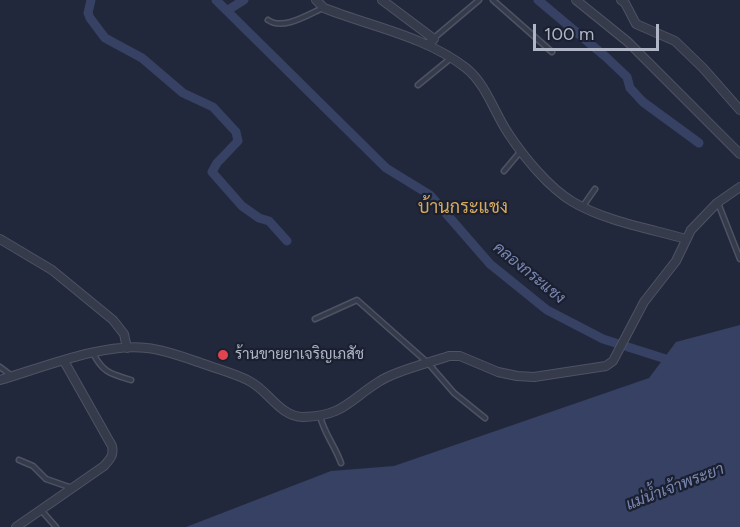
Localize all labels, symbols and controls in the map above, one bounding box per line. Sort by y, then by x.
scale bar [536,12,662,50]
text: 100 m [544,23,594,45]
district label: บ้านกระแชง [418,197,508,219]
water label: คลองกระแชง [489,238,569,308]
place label: ร้านขายยาเจริญเภสัช [235,346,364,364]
marker: ร้านขายยาเจริญเภสัช [216,348,230,362]
water label: แม่น้ำเจ้าพระยา [623,460,727,514]

